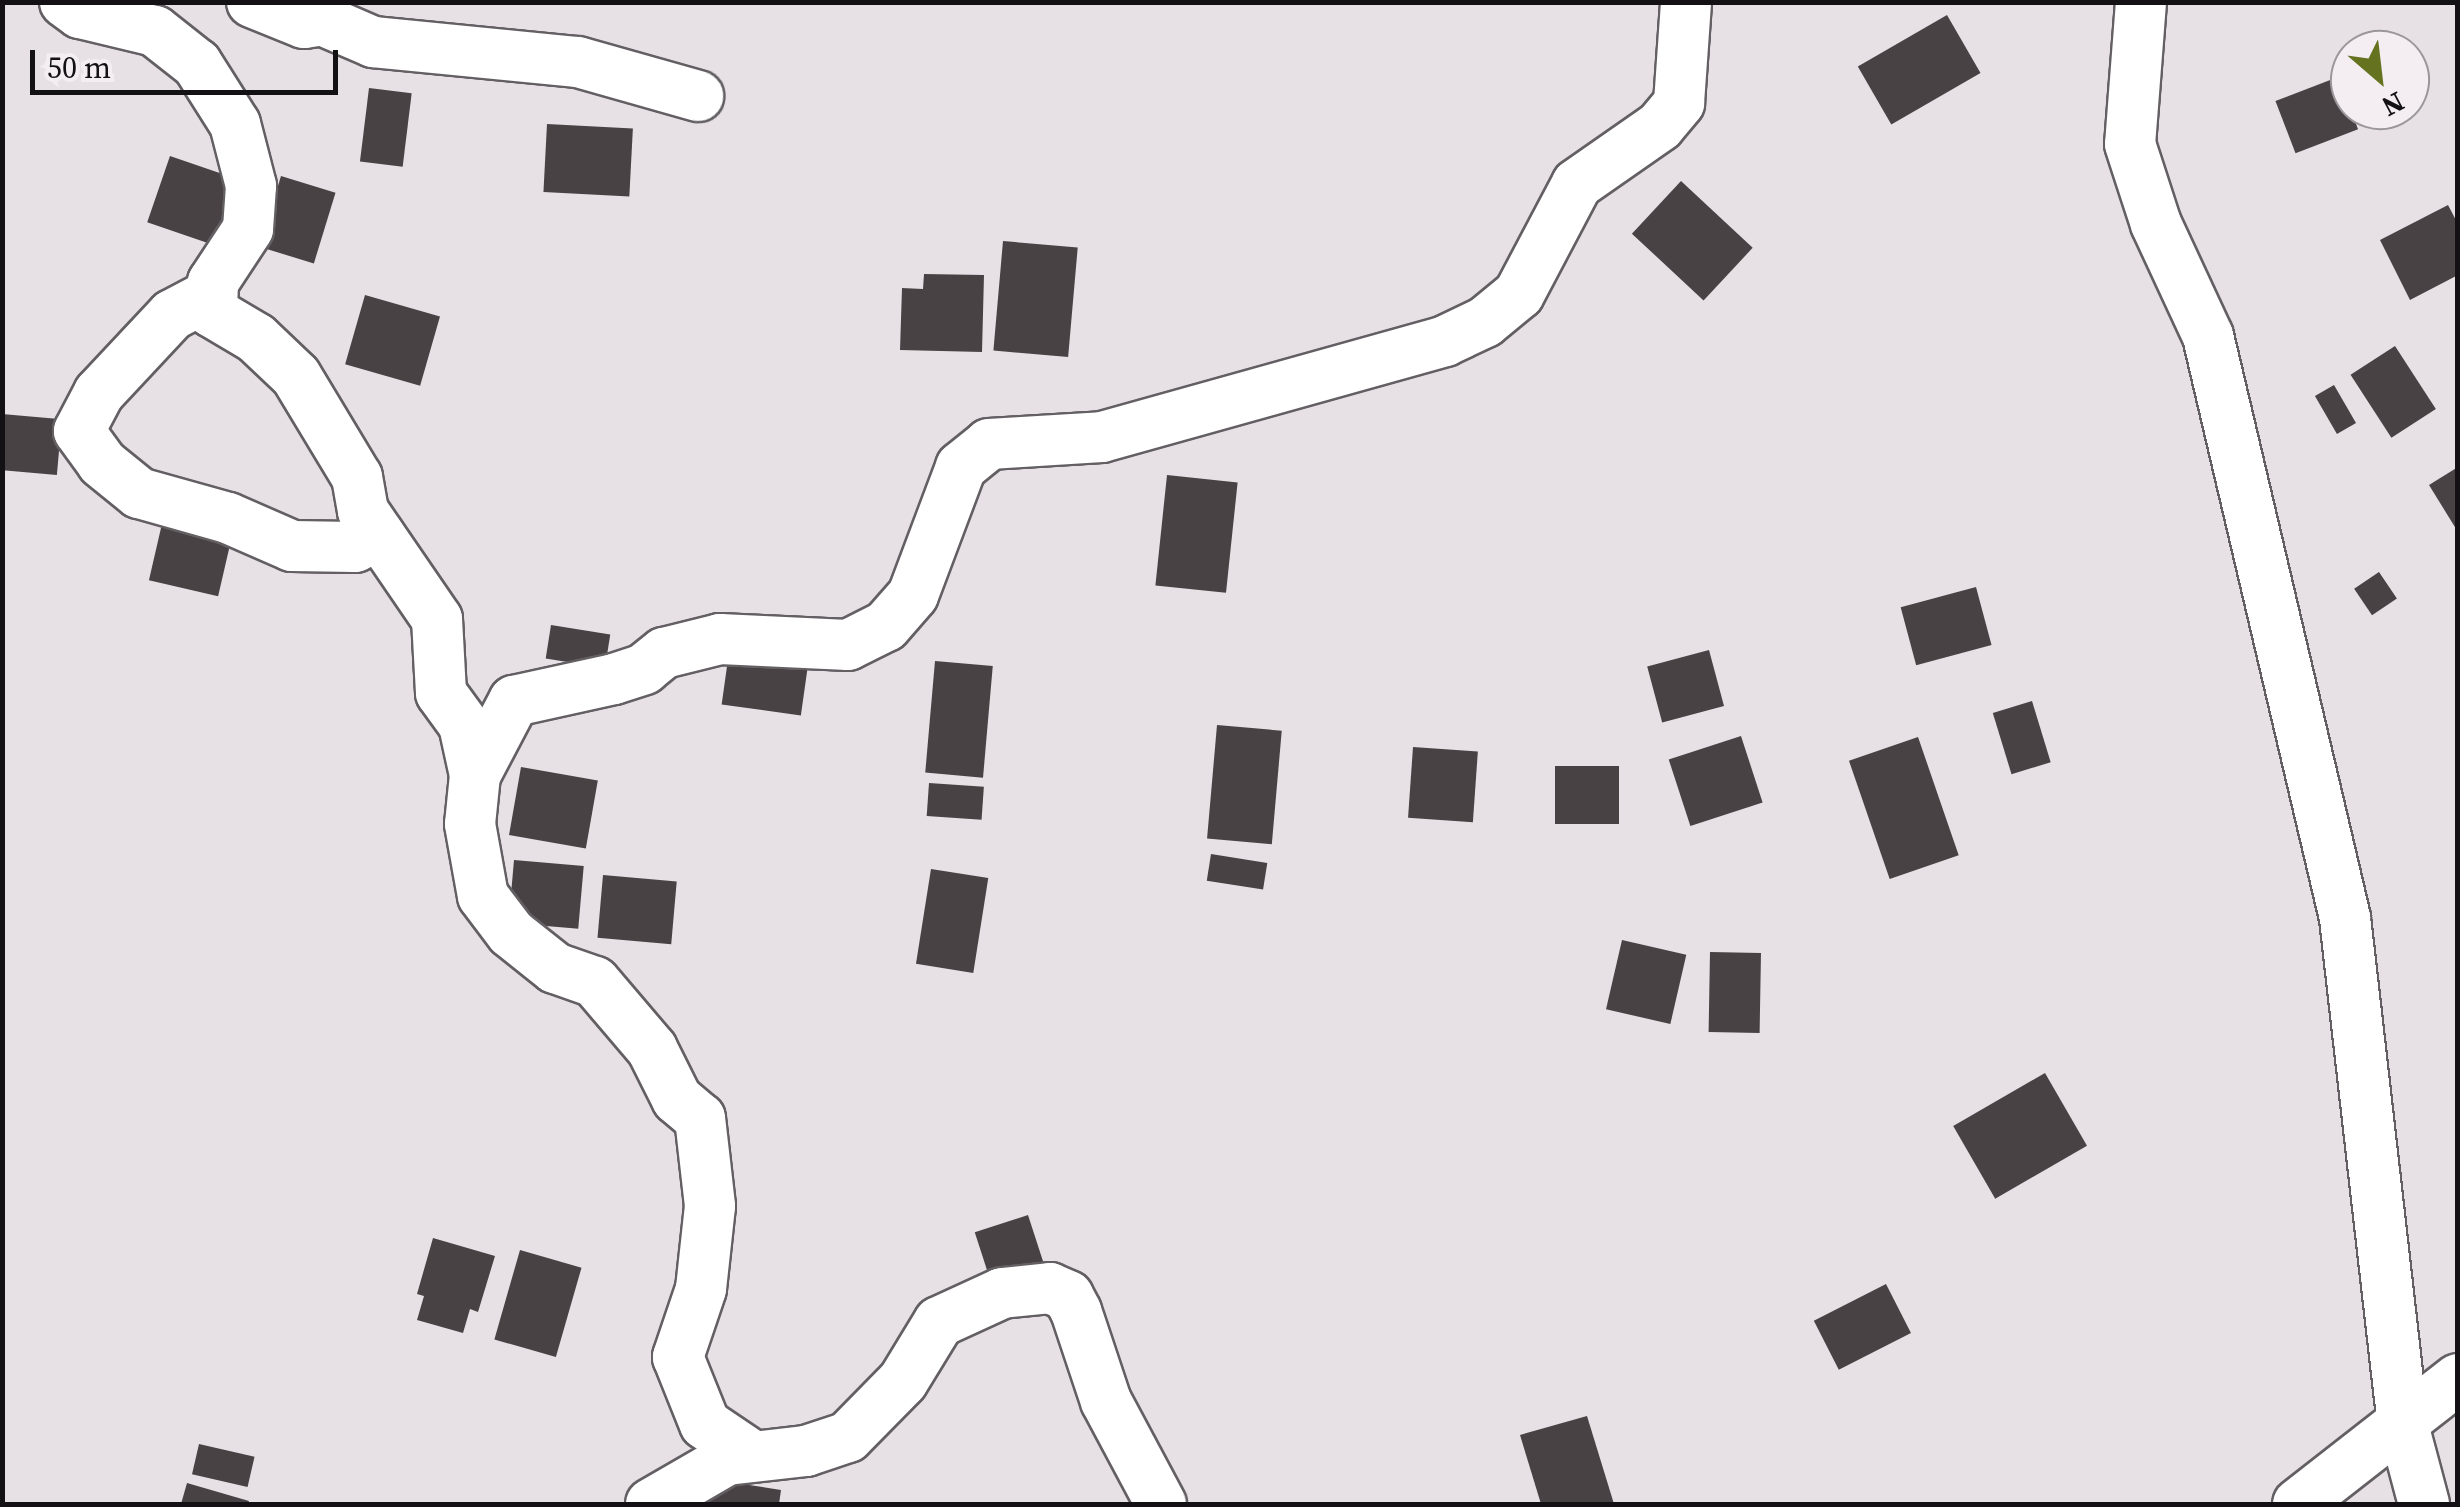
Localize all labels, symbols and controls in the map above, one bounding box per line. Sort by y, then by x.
scale bar [35,30,342,92]
north arrow [2330,30,2430,130]
text: 50 m [47,47,111,88]
text: N [2375,83,2411,126]

